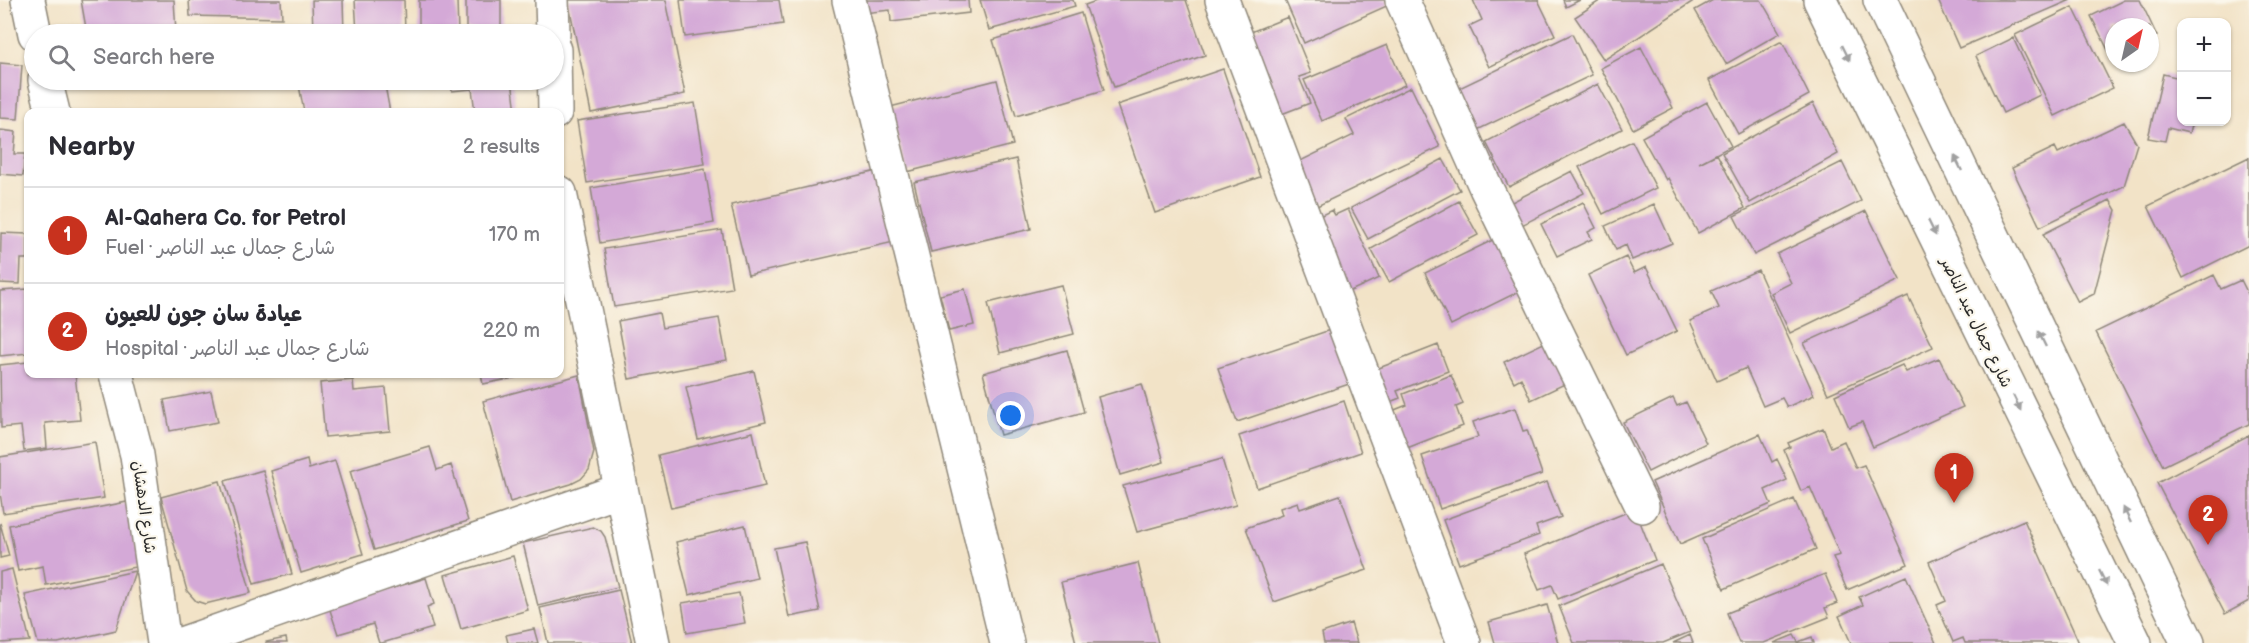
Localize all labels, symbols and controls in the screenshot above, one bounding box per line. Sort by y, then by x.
north arrow [2105,18,2159,72]
map controls [2177,18,2231,126]
button: + [2177,18,2231,72]
search box [24,24,564,90]
icon: search [45,41,78,74]
text: Search here [93,44,215,71]
one-way arrow [1841,44,1851,61]
button: − [2177,72,2231,126]
text: Nearby [48,132,135,163]
text: 2 results [463,135,540,159]
one-way arrow [1954,154,1963,171]
text: Al-Qahera Co. for Petrol [105,205,346,232]
one-way arrow [1927,219,1936,236]
text: 1 [63,223,72,247]
text: 170 m [489,223,540,247]
text: Fuel · شارع جمال عبد الناصر [105,236,335,260]
street label: شارع جمال عبد الناصر [1934,253,2015,391]
text: عيادة سان جون للعيون [105,301,302,328]
text: 2 [62,319,73,343]
text: 220 m [483,319,540,343]
one-way arrow [2038,330,2047,347]
text: Hospital · شارع جمال عبد الناصر [105,337,370,361]
one-way arrow [2013,394,2022,411]
your location [996,401,1025,430]
pin: 1 [1934,454,1974,503]
street label: شارع الدهشان [127,460,159,555]
pin: 2 [2188,496,2228,545]
one-way arrow [2122,506,2131,523]
one-way arrow [2098,570,2108,587]

